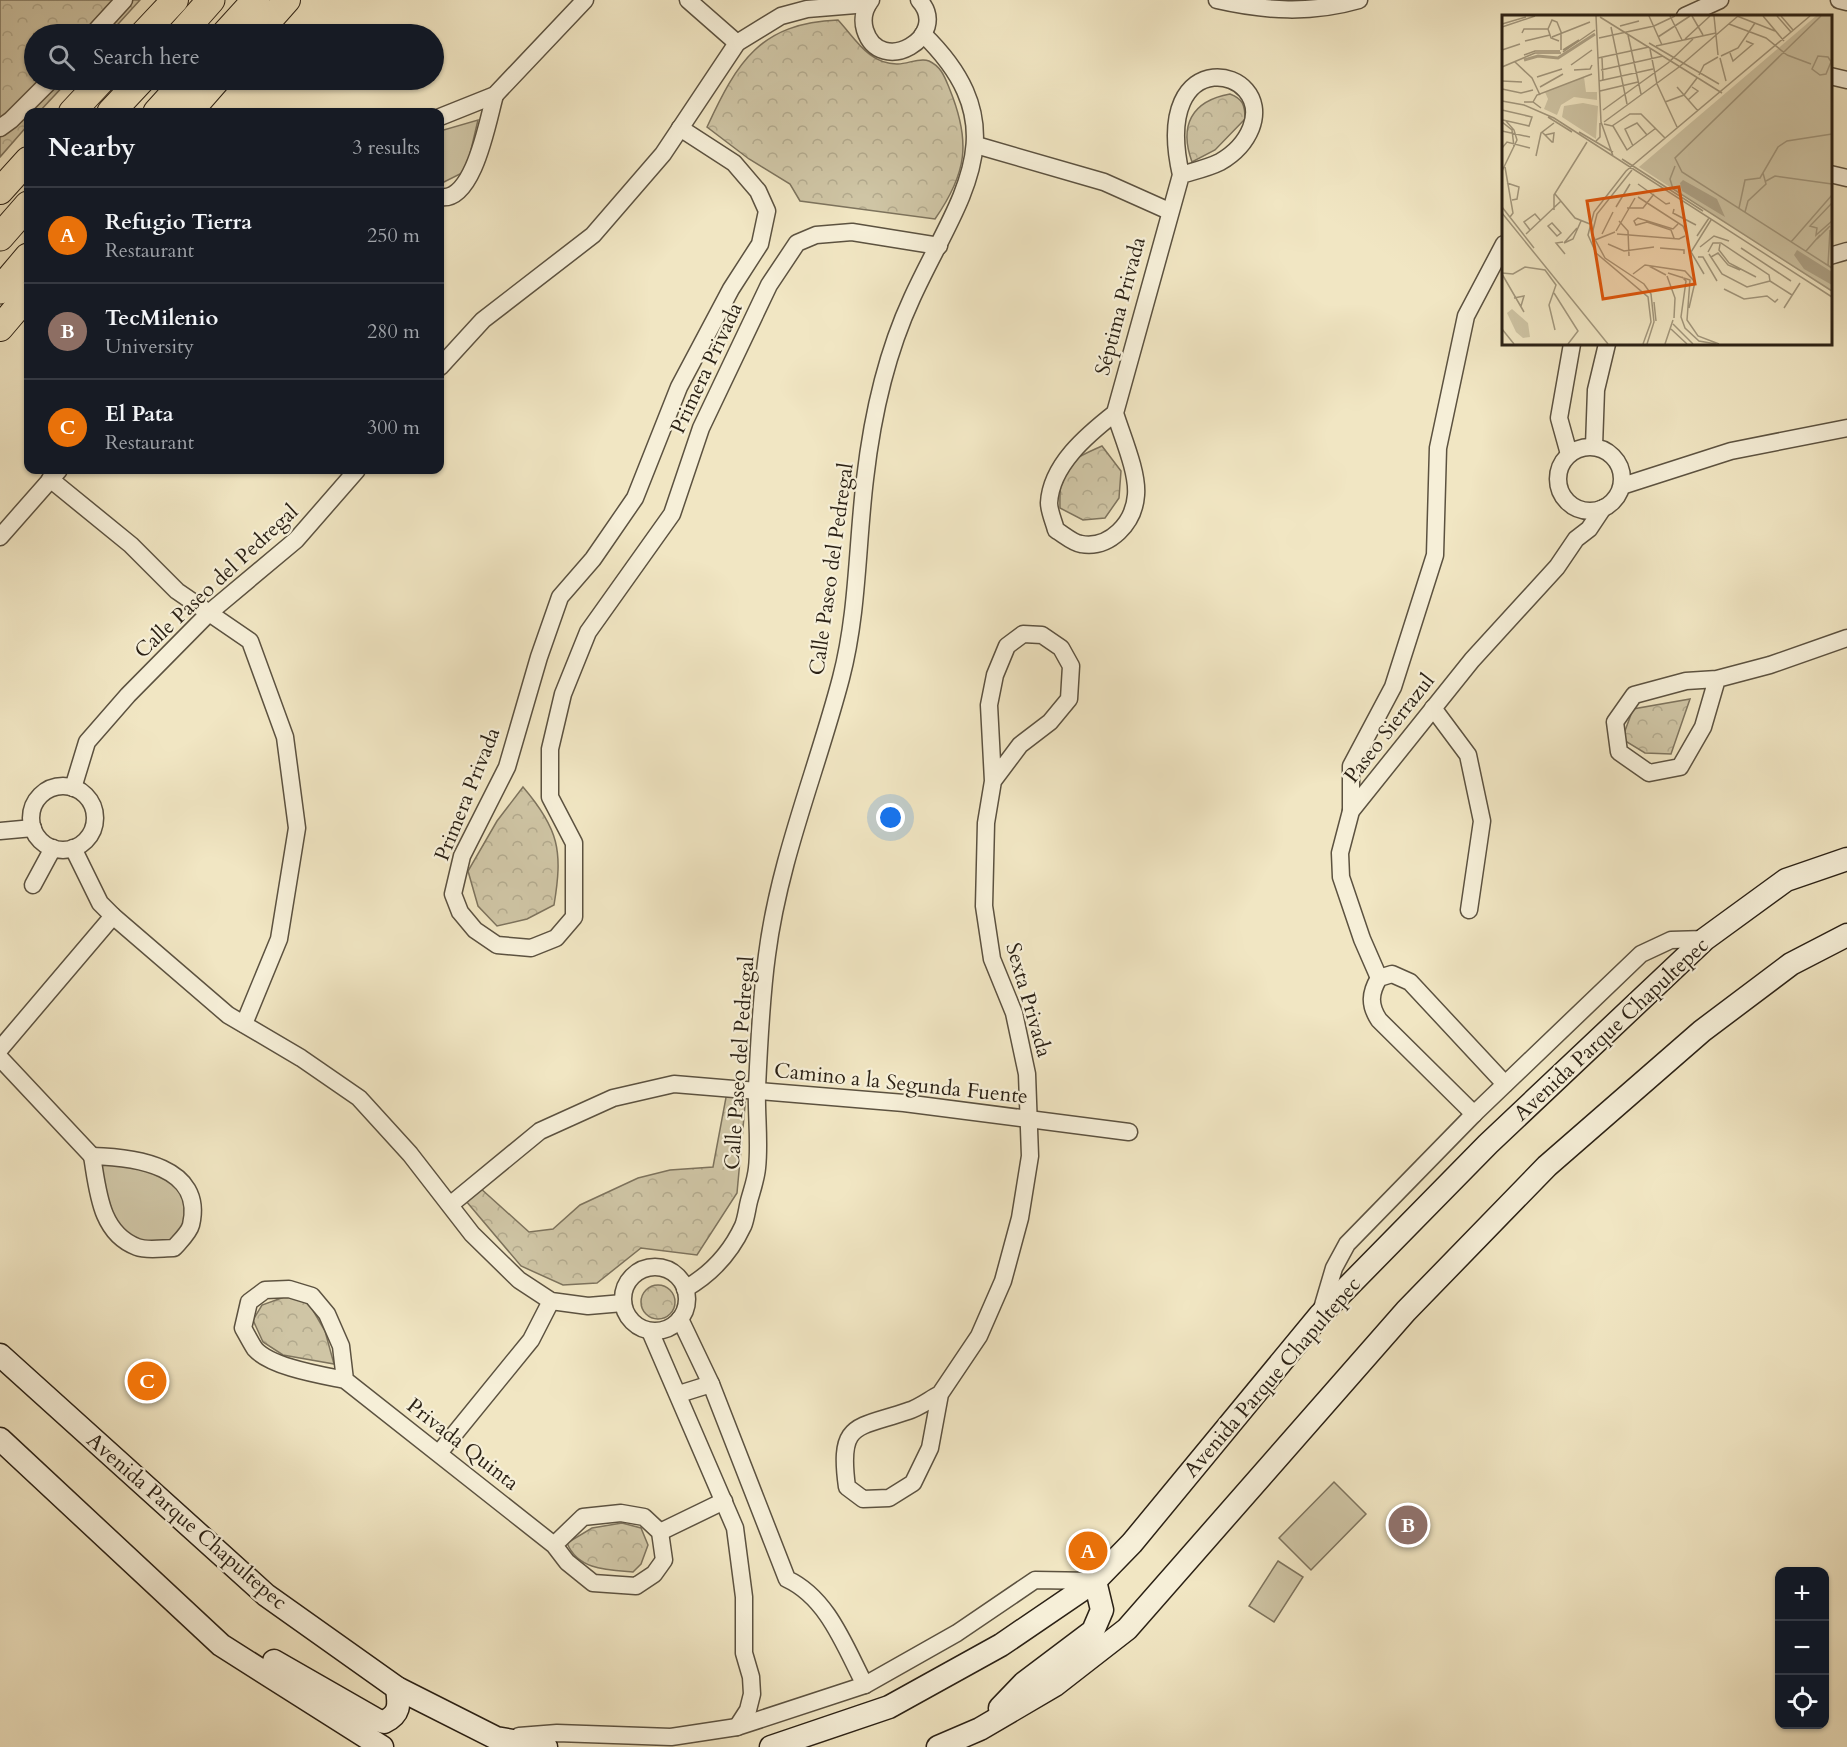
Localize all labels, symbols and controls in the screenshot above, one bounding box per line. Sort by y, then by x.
inset map [1502,15,1832,345]
search box [24,24,444,90]
icon: search [45,41,78,74]
text: Search here [93,42,200,72]
text: Nearby [48,130,136,165]
text: 3 results [352,134,420,161]
text: Refugio Tierra [105,207,252,237]
text: A [60,222,75,249]
text: 250 m [367,222,420,249]
street label: Séptima Privada [1088,234,1153,379]
text: Restaurant [105,237,194,264]
street label: Primera Privada [663,298,750,439]
text: TecMilenio [105,303,218,333]
text: B [60,318,75,345]
text: 280 m [367,318,420,345]
text: University [105,333,194,360]
text: El Pata [105,399,174,429]
text: C [60,414,75,441]
text: 300 m [367,414,420,441]
text: Restaurant [105,429,194,456]
street label: Calle Paseo del Pedregal [802,461,861,677]
street label: Calle Paseo del Pedregal [128,498,305,665]
street label: Paseo Sierrazul [1337,668,1441,789]
street label: Primera Privada [427,723,507,865]
your location [876,803,905,832]
street label: Avenida Parque Chapultepec [1507,931,1715,1128]
street label: Sexta Privada [998,940,1059,1061]
street label: Calle Paseo del Pedregal [718,955,761,1171]
street label: Camino a la Segunda Fuente [773,1056,1029,1111]
street label: Avenida Parque Chapultepec [1177,1271,1368,1484]
pin: C [128,1358,166,1404]
street label: Privada Quinta [401,1391,525,1497]
street label: Avenida Parque Chapultepec [80,1426,293,1617]
pin: B [1388,1502,1428,1547]
pin: A [1068,1528,1108,1574]
map controls [1775,1567,1829,1729]
button: + [1775,1567,1829,1621]
button: − [1775,1621,1829,1675]
button: locate [1775,1675,1829,1729]

